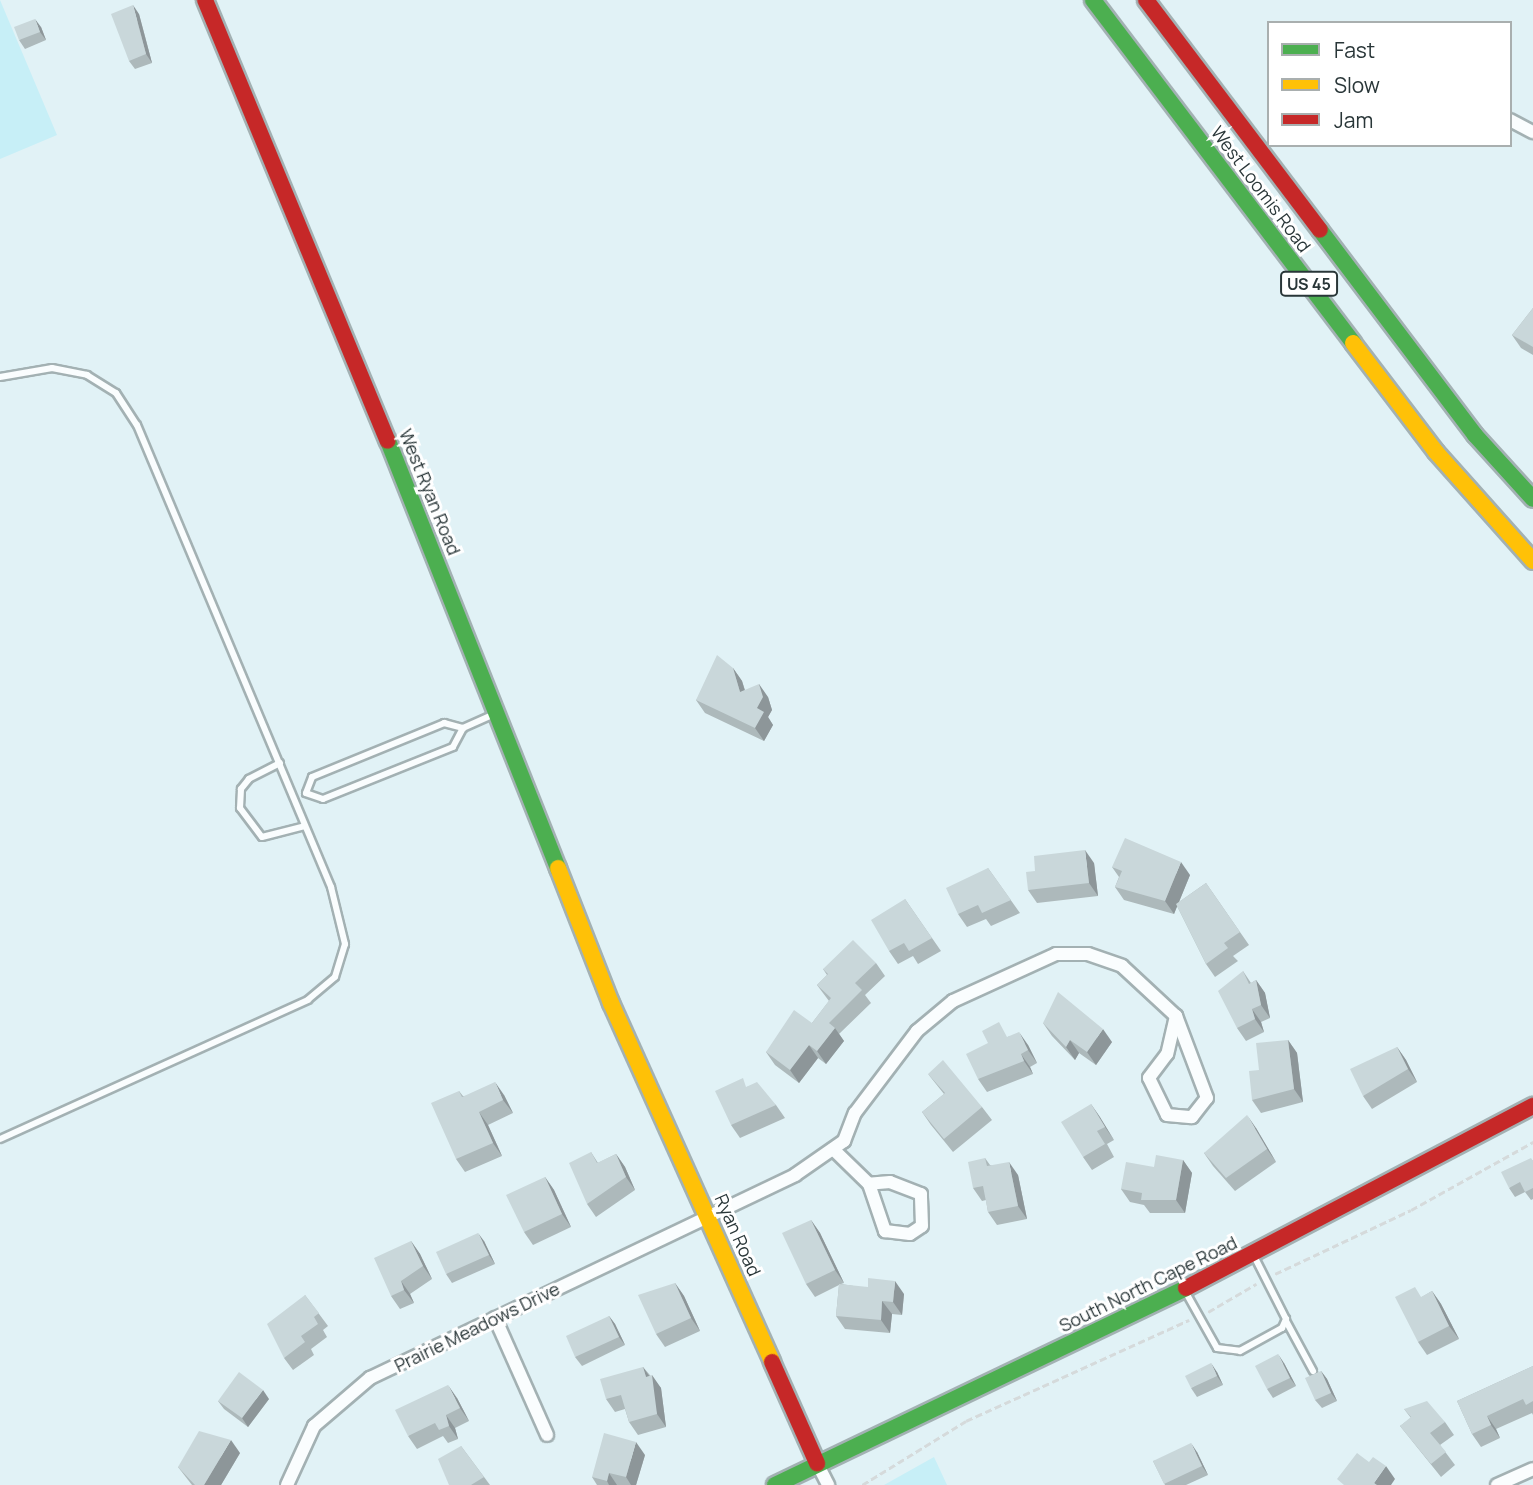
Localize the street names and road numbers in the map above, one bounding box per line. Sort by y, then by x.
street label: West Loomis Road [1207,122,1315,256]
road number: US 45 [1279,272,1339,296]
street label: West Ryan Road [395,426,465,558]
street label: Ryan Road [710,1191,766,1279]
street label: South North Cape Road [1056,1232,1240,1336]
street label: Prairie Meadows Drive [391,1278,563,1376]

